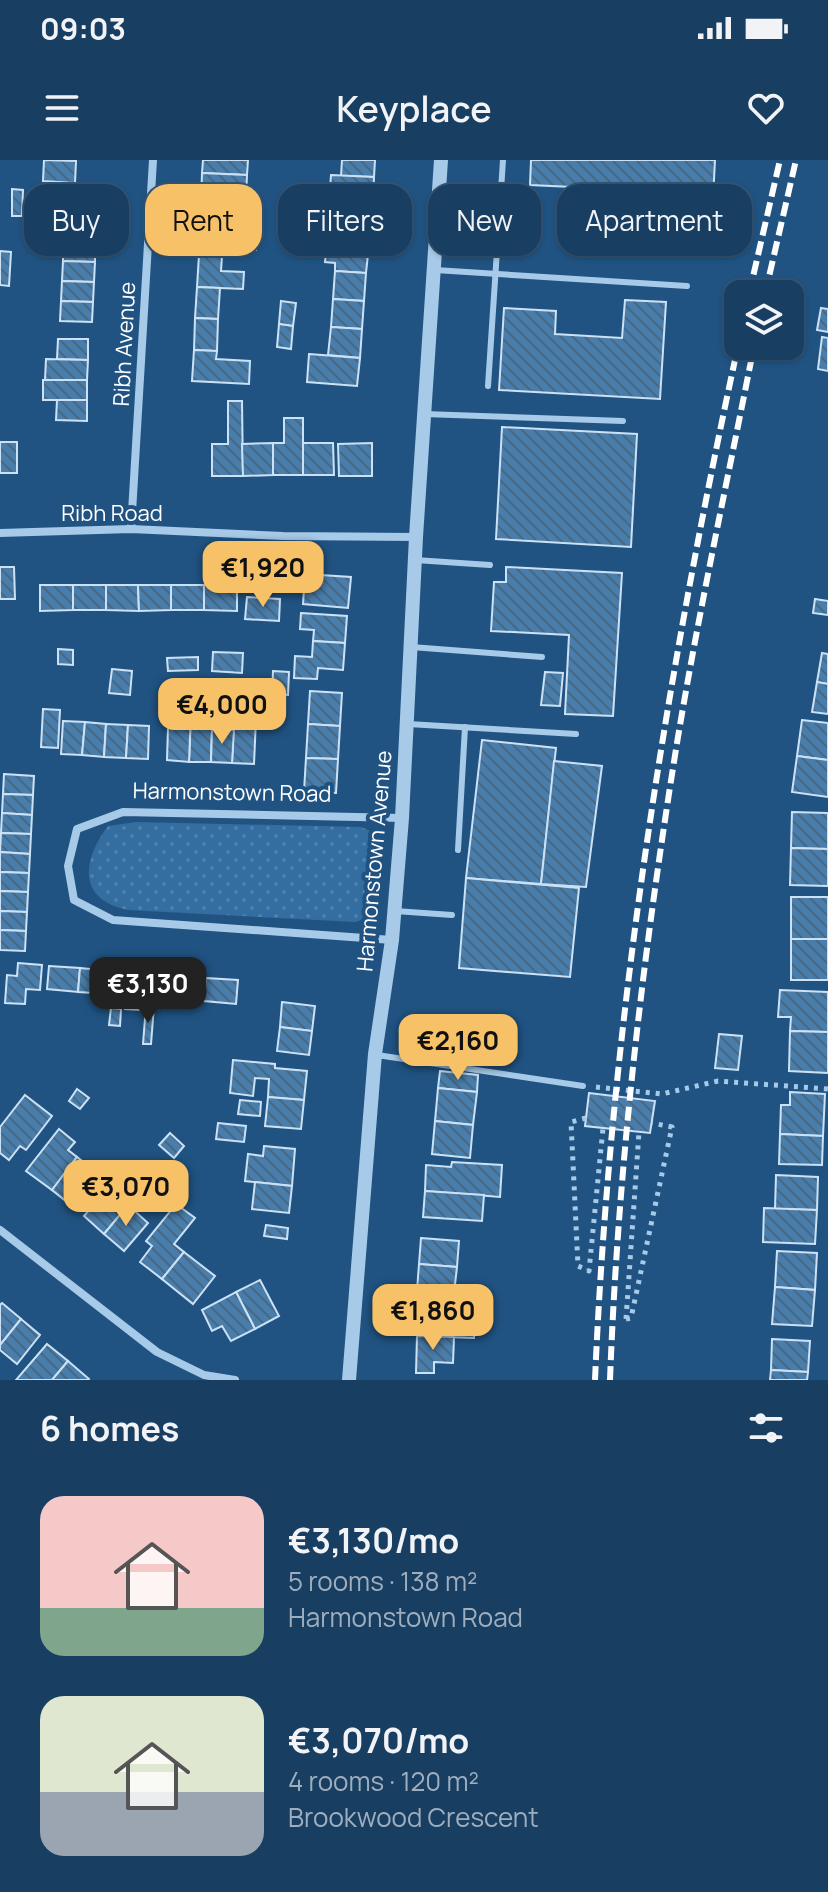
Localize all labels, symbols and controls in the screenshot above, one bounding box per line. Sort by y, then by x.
text: 09:03 [40,8,126,49]
text: Keyplace [336,84,492,133]
icon: menu [40,86,84,130]
icon: heart [744,86,788,130]
chip: Buy [24,184,129,256]
chip: Rent [145,184,262,256]
chip: Filters [278,184,412,256]
chip: New [428,184,541,256]
chip: Apartment [557,184,752,256]
map controls [724,280,804,360]
button: layers [724,280,804,360]
street label: Ribh Avenue [106,281,142,407]
street label: Ribh Road [61,498,163,528]
pin: €1,920 [198,541,328,609]
text: €1,920 [221,549,305,585]
pin: €4,000 [157,678,287,746]
text: €4,000 [176,686,268,722]
street label: Harmonstown Avenue [349,749,399,973]
street label: Harmonstown Road [132,775,332,809]
pin: €3,130 [83,957,213,1025]
text: €3,130 [107,965,189,1001]
pin: €2,160 [393,1014,523,1082]
text: €2,160 [417,1022,499,1058]
pin: €3,070 [61,1160,191,1228]
text: €3,070 [82,1168,170,1204]
pin: €1,860 [368,1284,498,1352]
text: €1,860 [390,1292,476,1328]
text: 6 homes [40,1405,179,1451]
icon: filters [744,1406,788,1450]
text: €3,130/mo [288,1517,459,1563]
icon: home [104,1528,200,1624]
text: 5 rooms · 138 m² [288,1563,477,1599]
text: Harmonstown Road [288,1599,523,1635]
text: €3,070/mo [288,1717,469,1763]
icon: home [104,1728,200,1824]
text: 4 rooms · 120 m² [288,1763,479,1799]
text: Brookwood Crescent [288,1799,539,1835]

